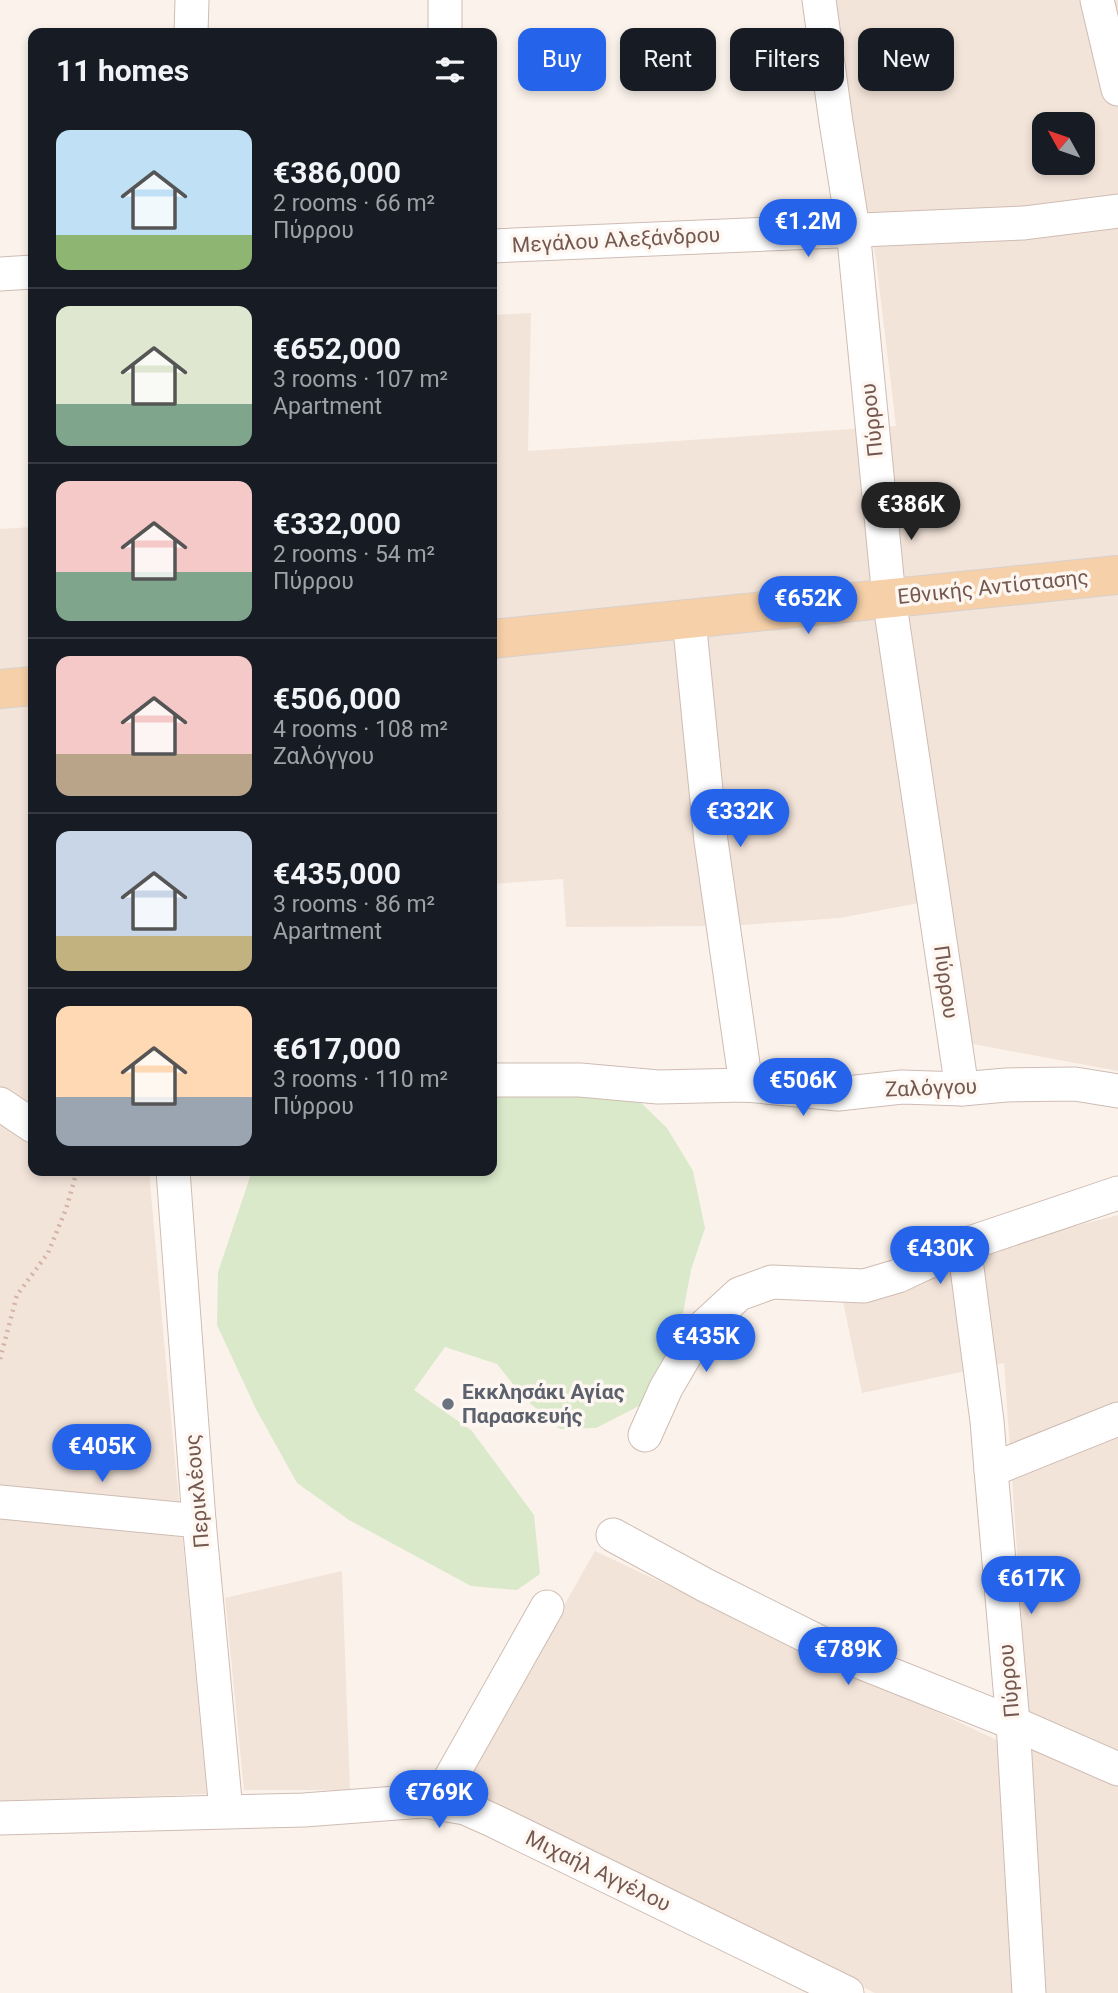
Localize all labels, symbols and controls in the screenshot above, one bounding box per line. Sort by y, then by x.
chip: Buy [518,28,606,91]
chip: Rent [620,28,716,91]
chip: Filters [730,28,844,91]
chip: New [858,28,954,91]
icon: filters [431,51,469,89]
text: 11 homes [56,53,189,88]
north arrow [1032,112,1096,175]
map controls [1032,112,1095,175]
text: €386,000 [273,155,401,190]
icon: home [112,158,196,242]
text: 2 rooms · 66 m² [273,190,435,217]
pin: €1.2M [759,200,857,259]
text: €1.2M [775,208,841,235]
text: Πύρρου [273,217,354,244]
street label: Μεγάλου Αλεξάνδρου [511,223,721,257]
text: €652,000 [273,331,401,366]
icon: home [112,334,196,418]
text: 3 rooms · 107 m² [273,366,448,393]
street label: Πύρρου [856,382,888,458]
text: Apartment [273,393,382,420]
pin: €386K [862,482,960,542]
text: €386K [877,491,945,518]
text: €332,000 [273,506,401,541]
icon: home [112,509,196,593]
text: 2 rooms · 54 m² [273,541,435,568]
street label: Εθνικής Αντίστασης [896,565,1090,609]
text: Πύρρου [273,568,354,595]
pin: €652K [759,576,857,636]
text: €652K [774,585,842,612]
text: €506,000 [273,681,401,716]
icon: home [112,684,196,768]
text: 4 rooms · 108 m² [273,716,448,743]
text: Ζαλόγγου [273,743,374,770]
pin: €332K [691,790,789,849]
text: €332K [706,798,774,825]
text: €435,000 [273,856,401,891]
icon: home [112,859,196,943]
text: 3 rooms · 86 m² [273,891,435,918]
text: Apartment [273,918,382,945]
street label: Πύρρου [929,944,963,1020]
text: €617,000 [273,1031,401,1066]
icon: home [112,1034,196,1118]
pin: €506K [754,1058,852,1118]
text: 3 rooms · 110 m² [273,1066,448,1093]
text: €506K [769,1067,837,1094]
street label: Ζαλόγγου [885,1074,977,1102]
text: Πύρρου [273,1093,354,1120]
pin: €430K [891,1226,989,1286]
text: €430K [906,1235,974,1262]
pin: €435K [657,1314,755,1374]
text: €435K [672,1323,740,1350]
place label: Εκκλησάκι Αγίας Παρασκευής [462,1380,625,1428]
marker: Εκκλησάκι Αγίας Παρασκευής [440,1396,456,1412]
pin: €405K [53,1424,151,1484]
text: €405K [68,1433,136,1460]
street label: Περικλέους [180,1433,214,1549]
pin: €617K [982,1556,1080,1616]
text: €617K [997,1565,1065,1592]
pin: €789K [799,1628,897,1687]
text: €789K [814,1636,882,1663]
street label: Πύρρου [994,1643,1024,1719]
pin: €769K [390,1770,488,1830]
text: €769K [405,1779,473,1806]
street label: Μιχαήλ Αγγέλου [522,1826,674,1916]

